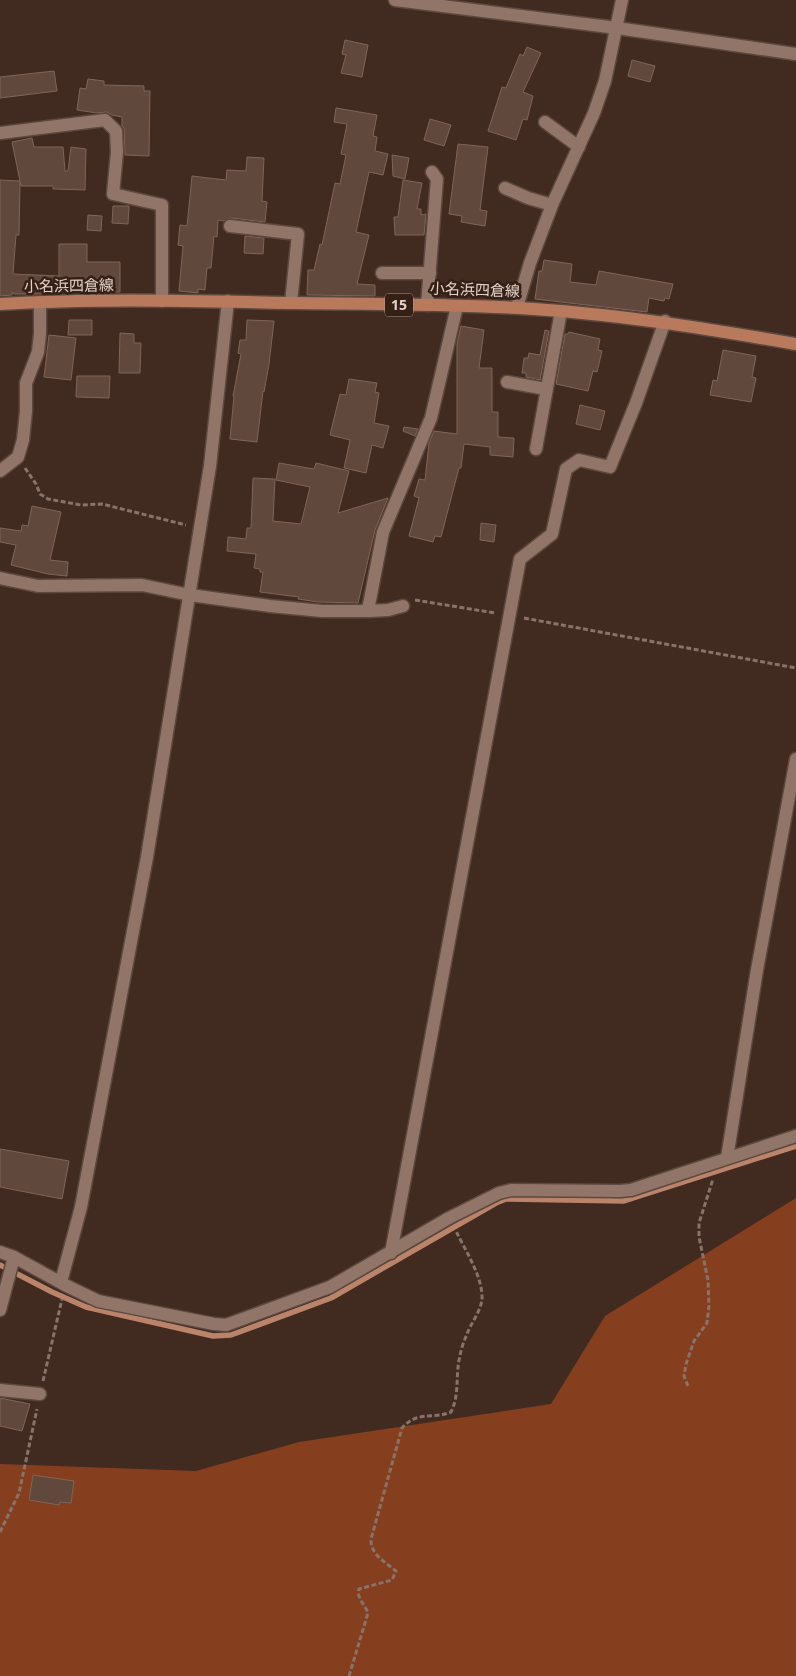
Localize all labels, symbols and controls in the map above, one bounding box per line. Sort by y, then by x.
street label: 小名浜四倉線 [24,274,114,296]
street label: 小名浜四倉線 [430,277,520,301]
road number: 15 [385,294,413,316]

